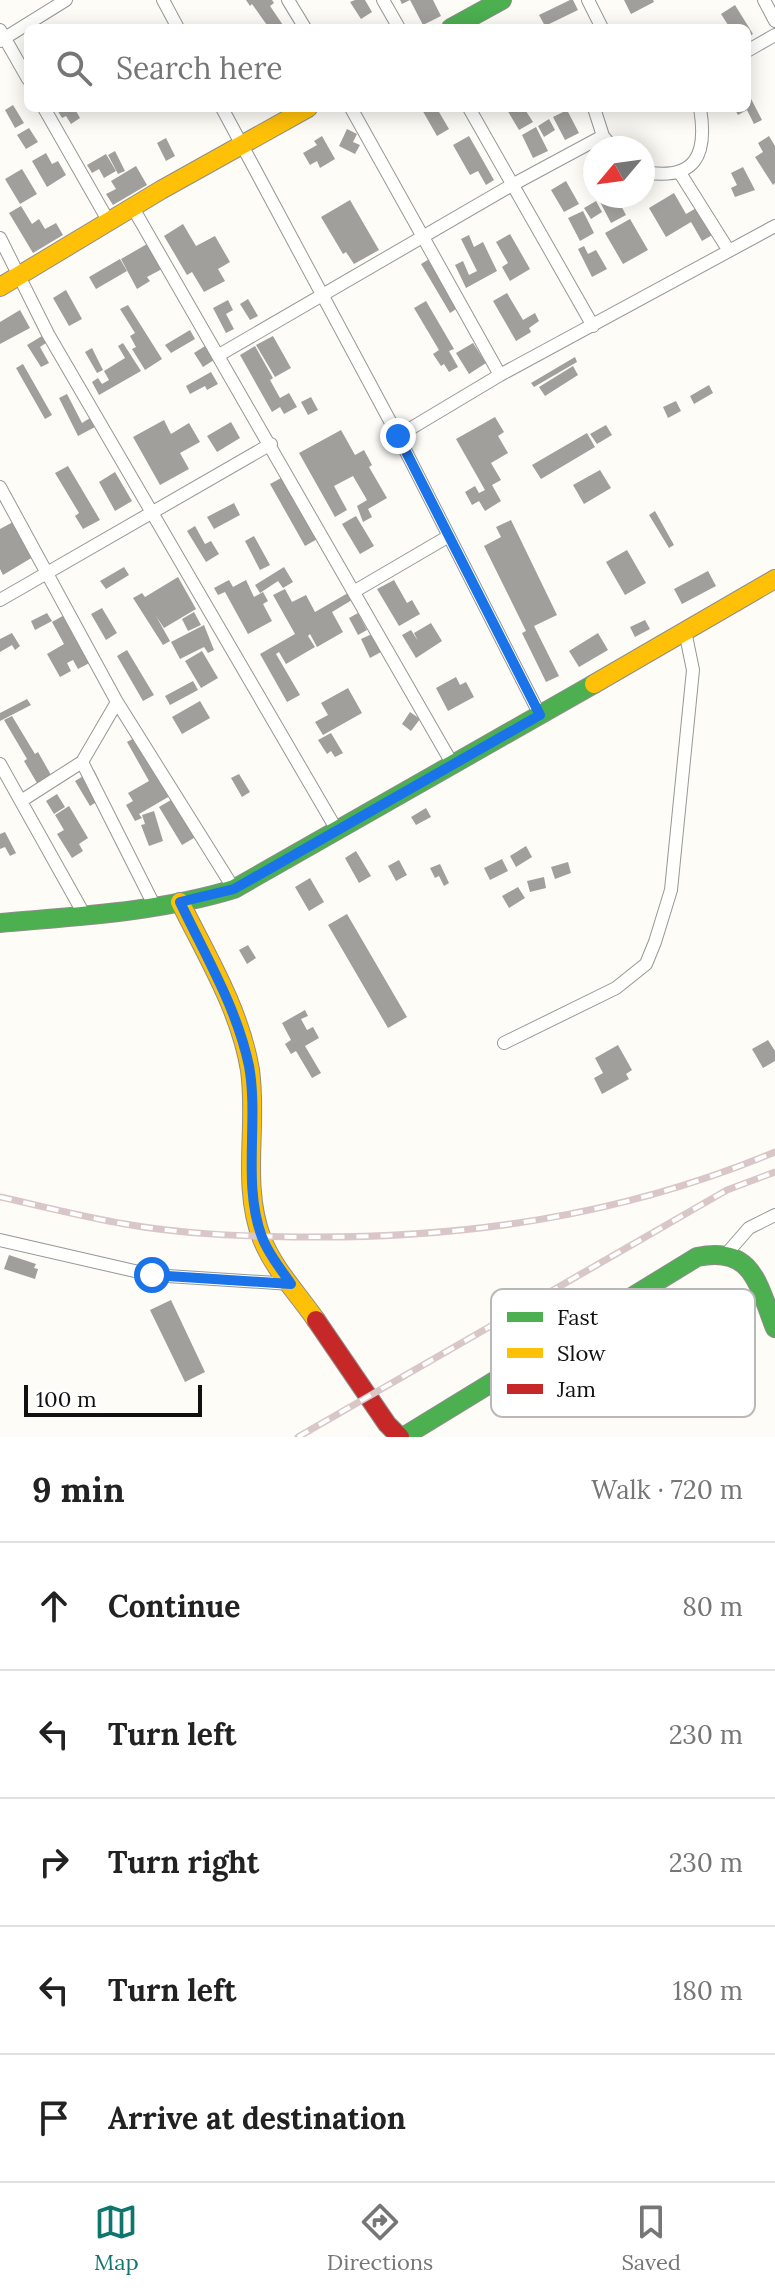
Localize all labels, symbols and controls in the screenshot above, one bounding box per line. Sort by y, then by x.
search box [24,24,751,112]
icon: search [52,46,96,90]
text: Search here [116,49,283,87]
north arrow [583,136,655,208]
route end [380,418,416,454]
route start [134,1257,170,1293]
legend [491,1289,755,1417]
text: Fast [557,1303,599,1331]
text: Slow [557,1339,606,1367]
text: Jam [556,1375,596,1403]
scale bar [24,1381,202,1417]
text: 100 m [36,1385,97,1413]
text: 9 min [32,1468,125,1511]
text: Walk · 720 m [591,1473,743,1506]
icon: ahead [32,1584,76,1628]
text: Continue [108,1587,240,1625]
text: 80 m [682,1590,743,1623]
icon: left [32,1712,76,1756]
text: Turn left [108,1715,236,1753]
text: 230 m [669,1718,743,1751]
icon: right [32,1840,76,1884]
text: Turn right [108,1843,259,1881]
text: 230 m [669,1846,743,1879]
icon: left [32,1968,76,2012]
text: Turn left [108,1971,236,2009]
text: 180 m [673,1974,743,2007]
icon: arrive [32,2096,76,2140]
text: Arrive at destination [108,2099,406,2137]
tab: Map [94,2200,139,2276]
tab: Directions [327,2200,433,2276]
tab: Saved [621,2200,681,2276]

